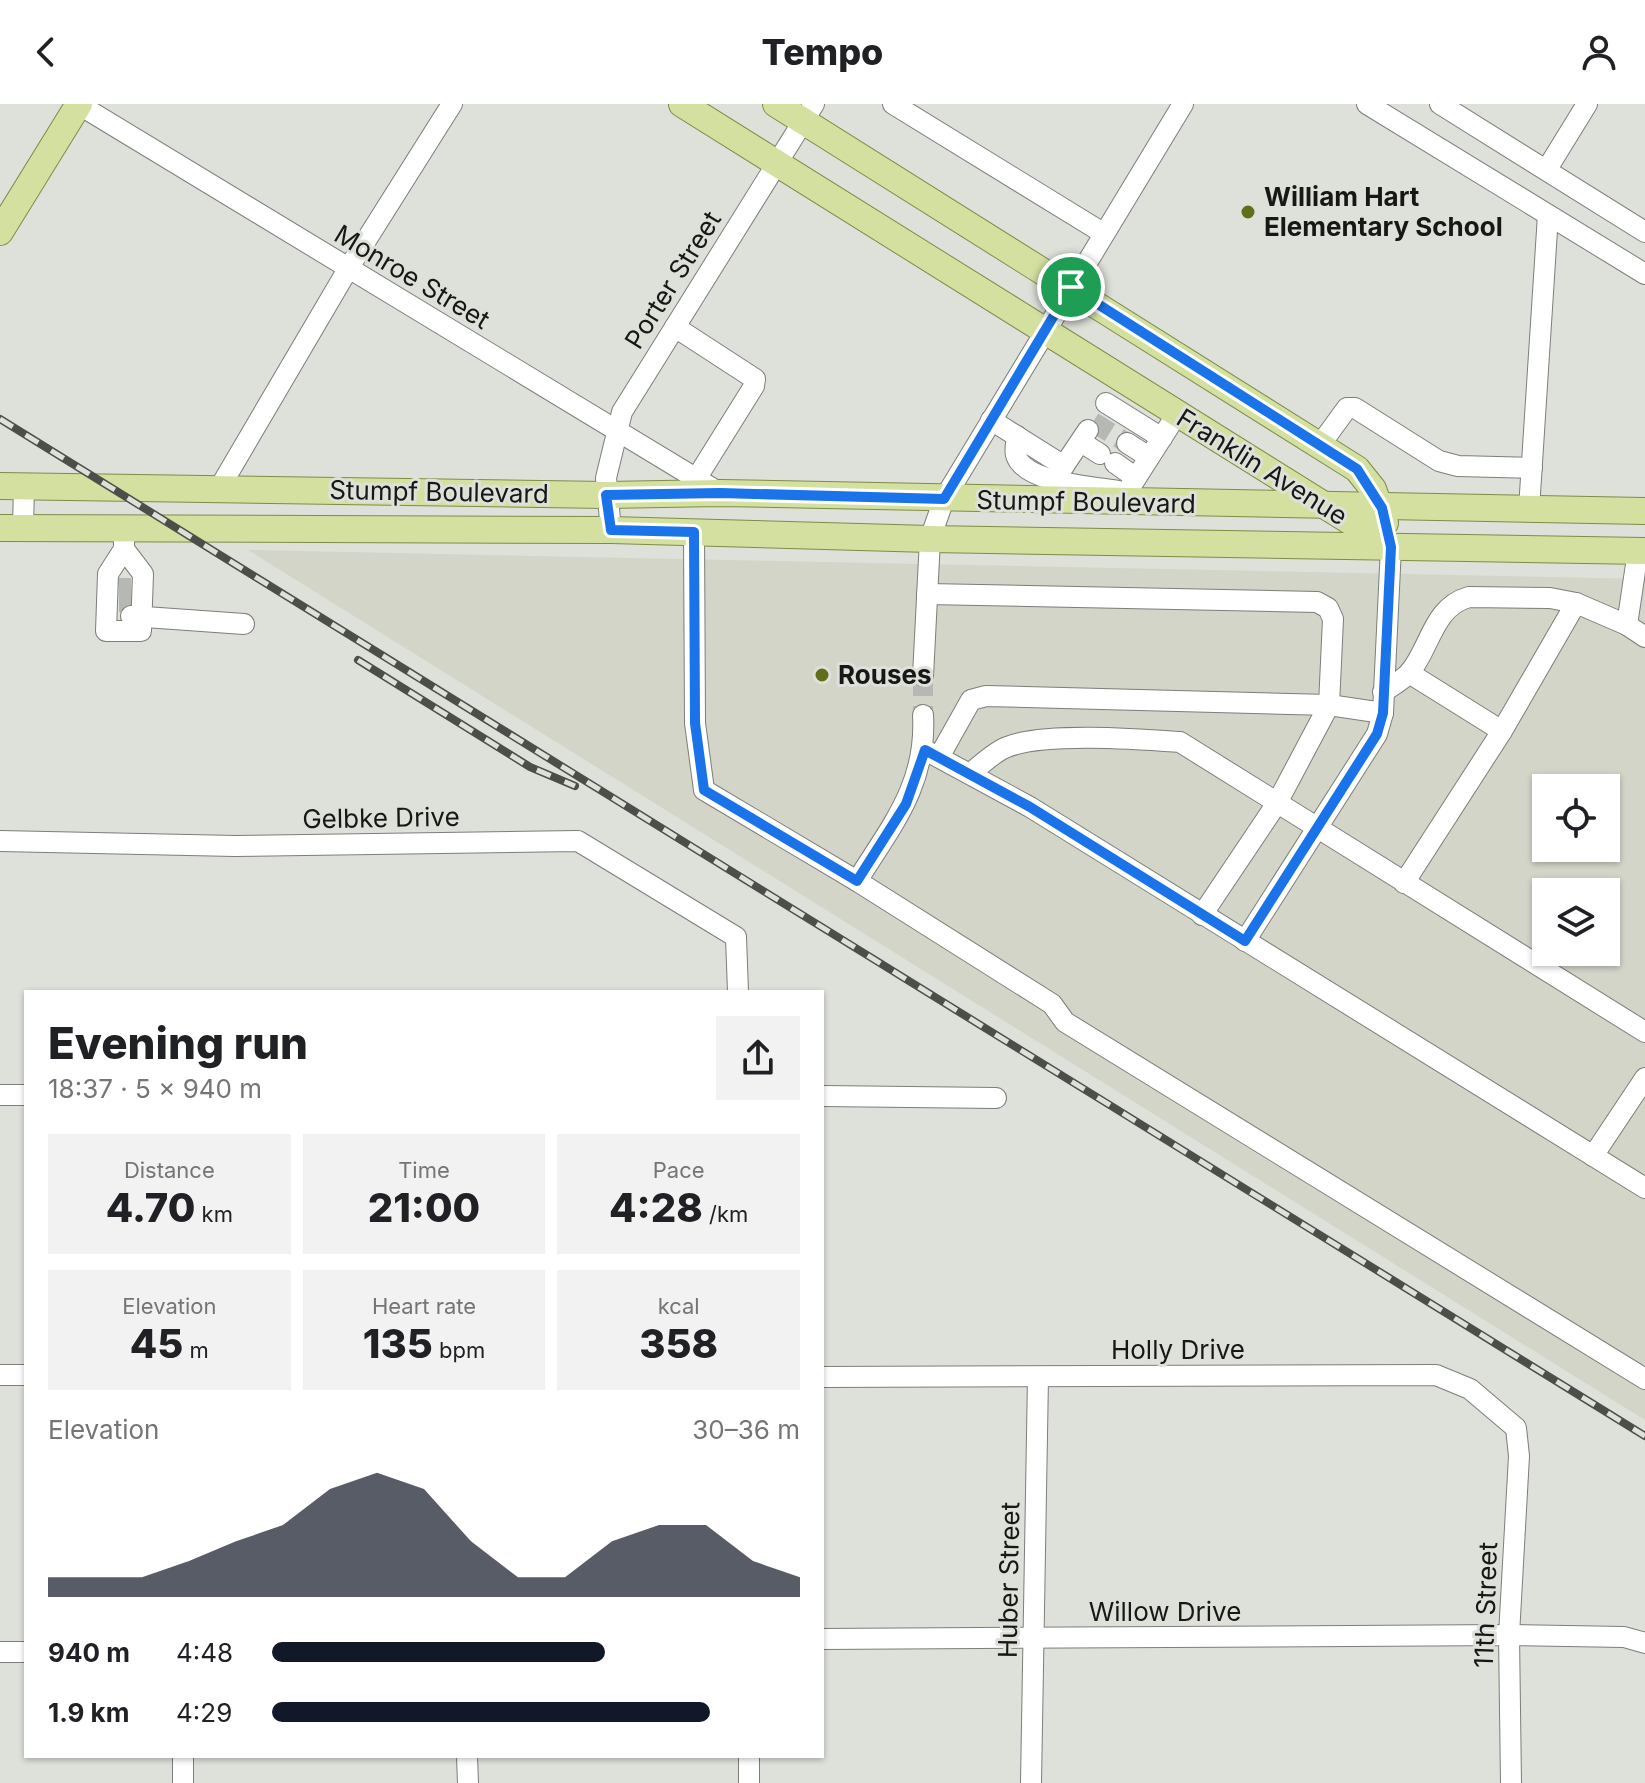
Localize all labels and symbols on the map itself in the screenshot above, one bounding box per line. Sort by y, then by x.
place label: William Hart Elementary School [1264,181,1503,242]
marker: William Hart Elementary School [1239,203,1257,221]
street label: Porter Street [618,205,727,354]
street label: Monroe Street [329,218,495,335]
pin [1037,253,1105,321]
street label: Franklin Avenue [1171,402,1353,531]
street label: Stumpf Boulevard [329,474,549,509]
street label: Stumpf Boulevard [976,484,1196,519]
place label: Rouses [838,659,932,690]
marker: Rouses [813,666,831,684]
street label: Gelbke Drive [302,801,460,834]
street label: Holly Drive [1111,1334,1245,1365]
street label: Huber Street [992,1502,1025,1658]
street label: 11th Street [1468,1541,1503,1669]
street label: Willow Drive [1089,1596,1241,1627]

